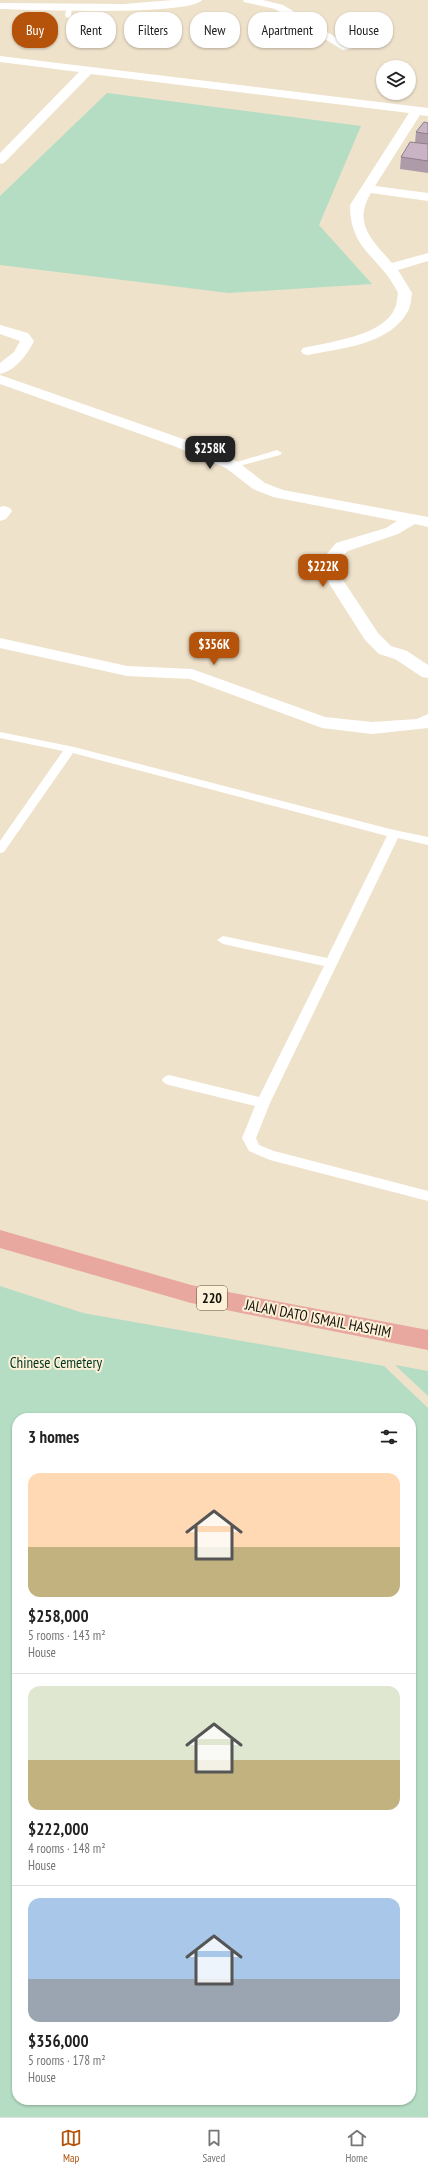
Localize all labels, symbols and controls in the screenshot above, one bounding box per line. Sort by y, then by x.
chip: Buy [12,12,58,48]
chip: Rent [66,12,116,48]
chip: Filters [124,12,182,48]
chip: New [190,12,240,48]
chip: Apartment [248,12,327,48]
chip: House [335,12,393,48]
map controls [376,60,416,100]
button: layers [376,60,416,100]
pin: $258K [182,436,238,470]
text: $258K [194,440,226,457]
pin: $222K [295,554,351,588]
text: $222K [307,558,339,575]
pin: $356K [186,632,242,666]
text: $356K [198,636,230,653]
road number: 220 [197,1286,227,1310]
street label: JALAN DATO ISMAIL HASHIM [242,1294,393,1341]
park label: Chinese Cemetery [10,1353,103,1372]
text: 3 homes [28,1426,79,1448]
icon: filters [378,1426,400,1448]
icon: home [178,1499,250,1571]
text: $258,000 [28,1605,89,1627]
text: 5 rooms · 143 m² [28,1627,106,1644]
text: House [28,1644,56,1661]
icon: home [178,1712,250,1784]
text: $222,000 [28,1818,89,1840]
text: 4 rooms · 148 m² [28,1840,106,1857]
text: House [28,1857,56,1874]
icon: home [178,1924,250,1996]
text: $356,000 [28,2030,89,2052]
text: 5 rooms · 178 m² [28,2052,106,2069]
text: House [28,2069,56,2086]
tab: Map [60,2127,82,2165]
tab: Saved [202,2127,225,2165]
tab: Home [345,2127,368,2165]

